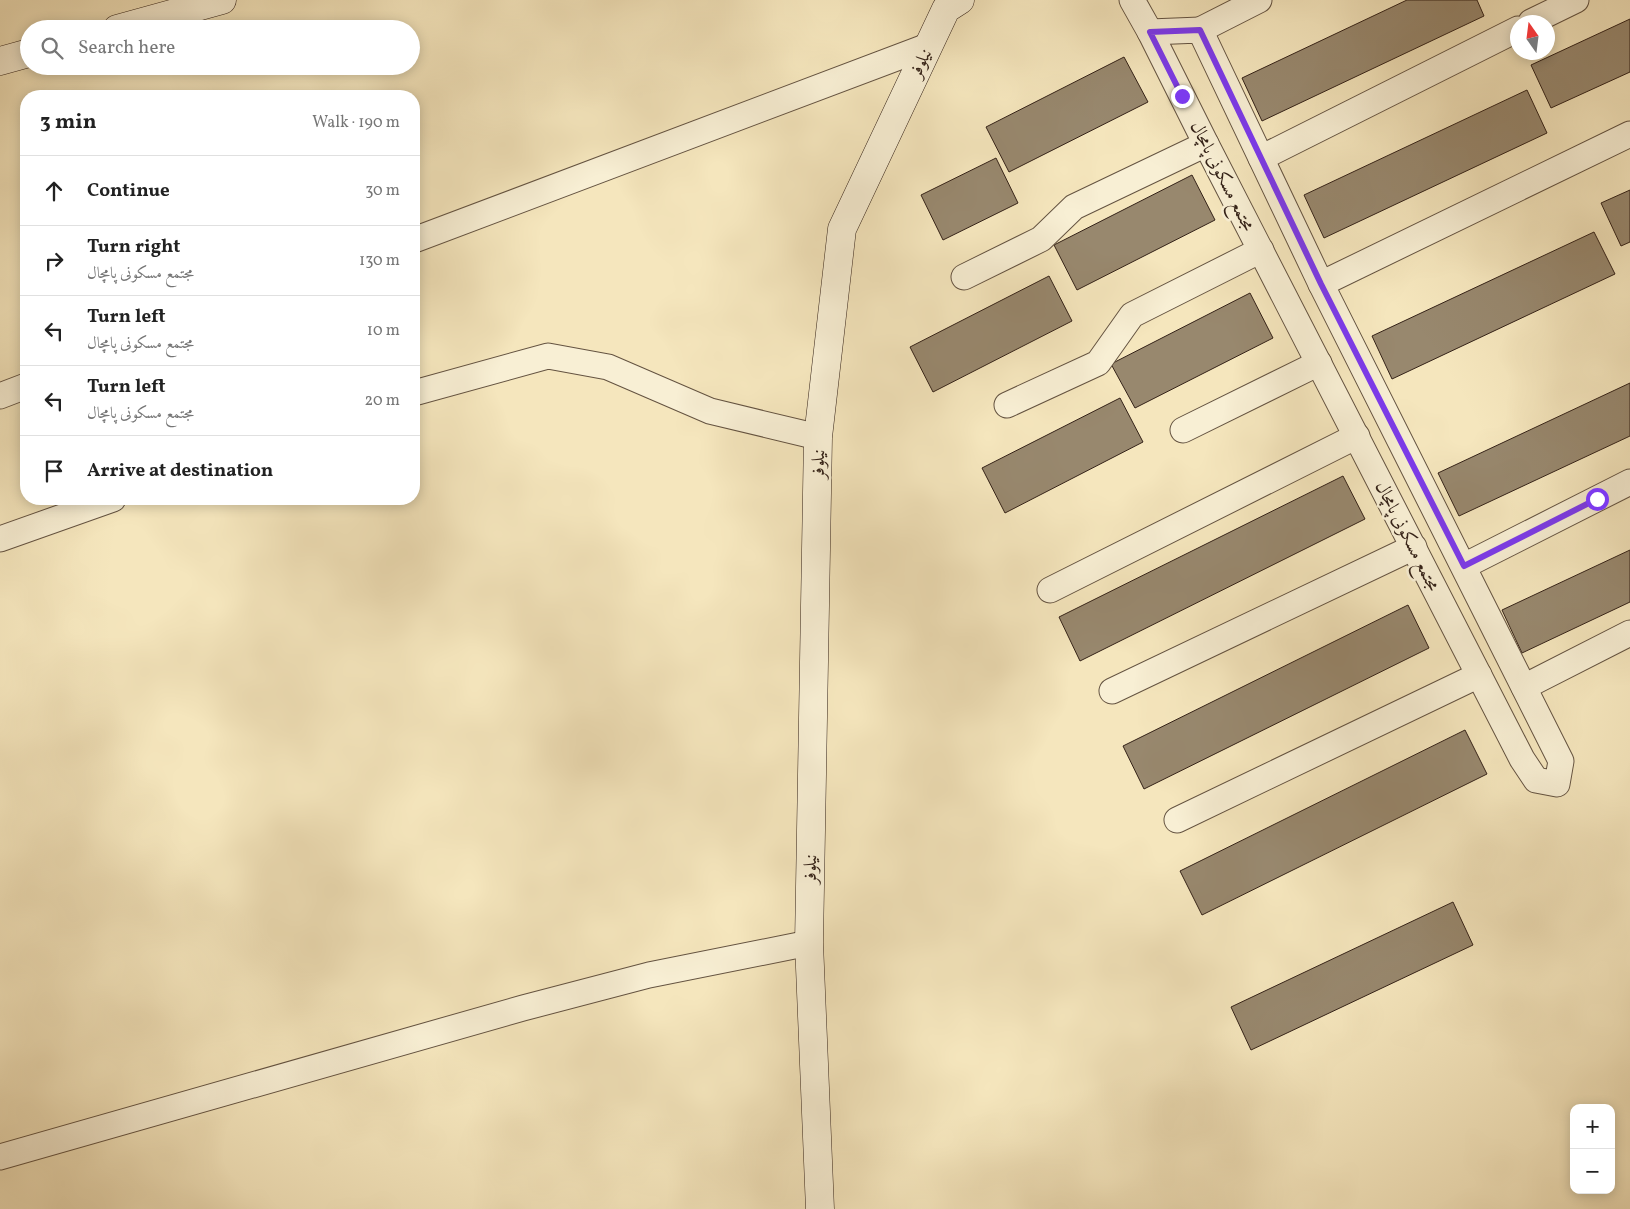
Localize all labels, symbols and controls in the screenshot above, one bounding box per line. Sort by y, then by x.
north arrow [1510,15,1555,60]
search box [20,20,420,75]
icon: search [38,34,66,62]
text: Search here [78,35,175,61]
street label: نیلوفر [903,45,939,84]
route end [1171,85,1194,108]
text: 3 min [40,108,96,137]
text: Walk · 190 m [312,112,400,134]
street label: مجتمع مسکونی پامچال [1181,117,1260,237]
icon: ahead [40,177,68,205]
text: Continue [87,178,170,204]
text: 30 m [365,180,400,202]
text: Turn right [87,234,180,260]
icon: right [40,247,68,275]
text: 130 m [359,250,400,272]
text: مجتمع مسکونی پامچال [87,263,194,285]
text: Turn left [87,304,166,330]
icon: left [40,317,68,345]
text: 10 m [367,320,400,342]
text: مجتمع مسکونی پامچال [87,333,194,355]
text: Turn left [87,374,166,400]
icon: left [40,387,68,415]
text: 20 m [365,390,400,412]
text: مجتمع مسکونی پامچال [87,403,194,425]
street label: نیلوفر [807,449,832,481]
icon: arrive [40,457,68,485]
text: Arrive at destination [87,458,273,484]
street label: مجتمع مسکونی پامچال [1366,477,1445,597]
route start [1586,488,1609,511]
street label: نیلوفر [799,854,824,886]
map controls [1570,1104,1615,1194]
button: + [1570,1104,1615,1149]
button: − [1570,1149,1615,1194]

